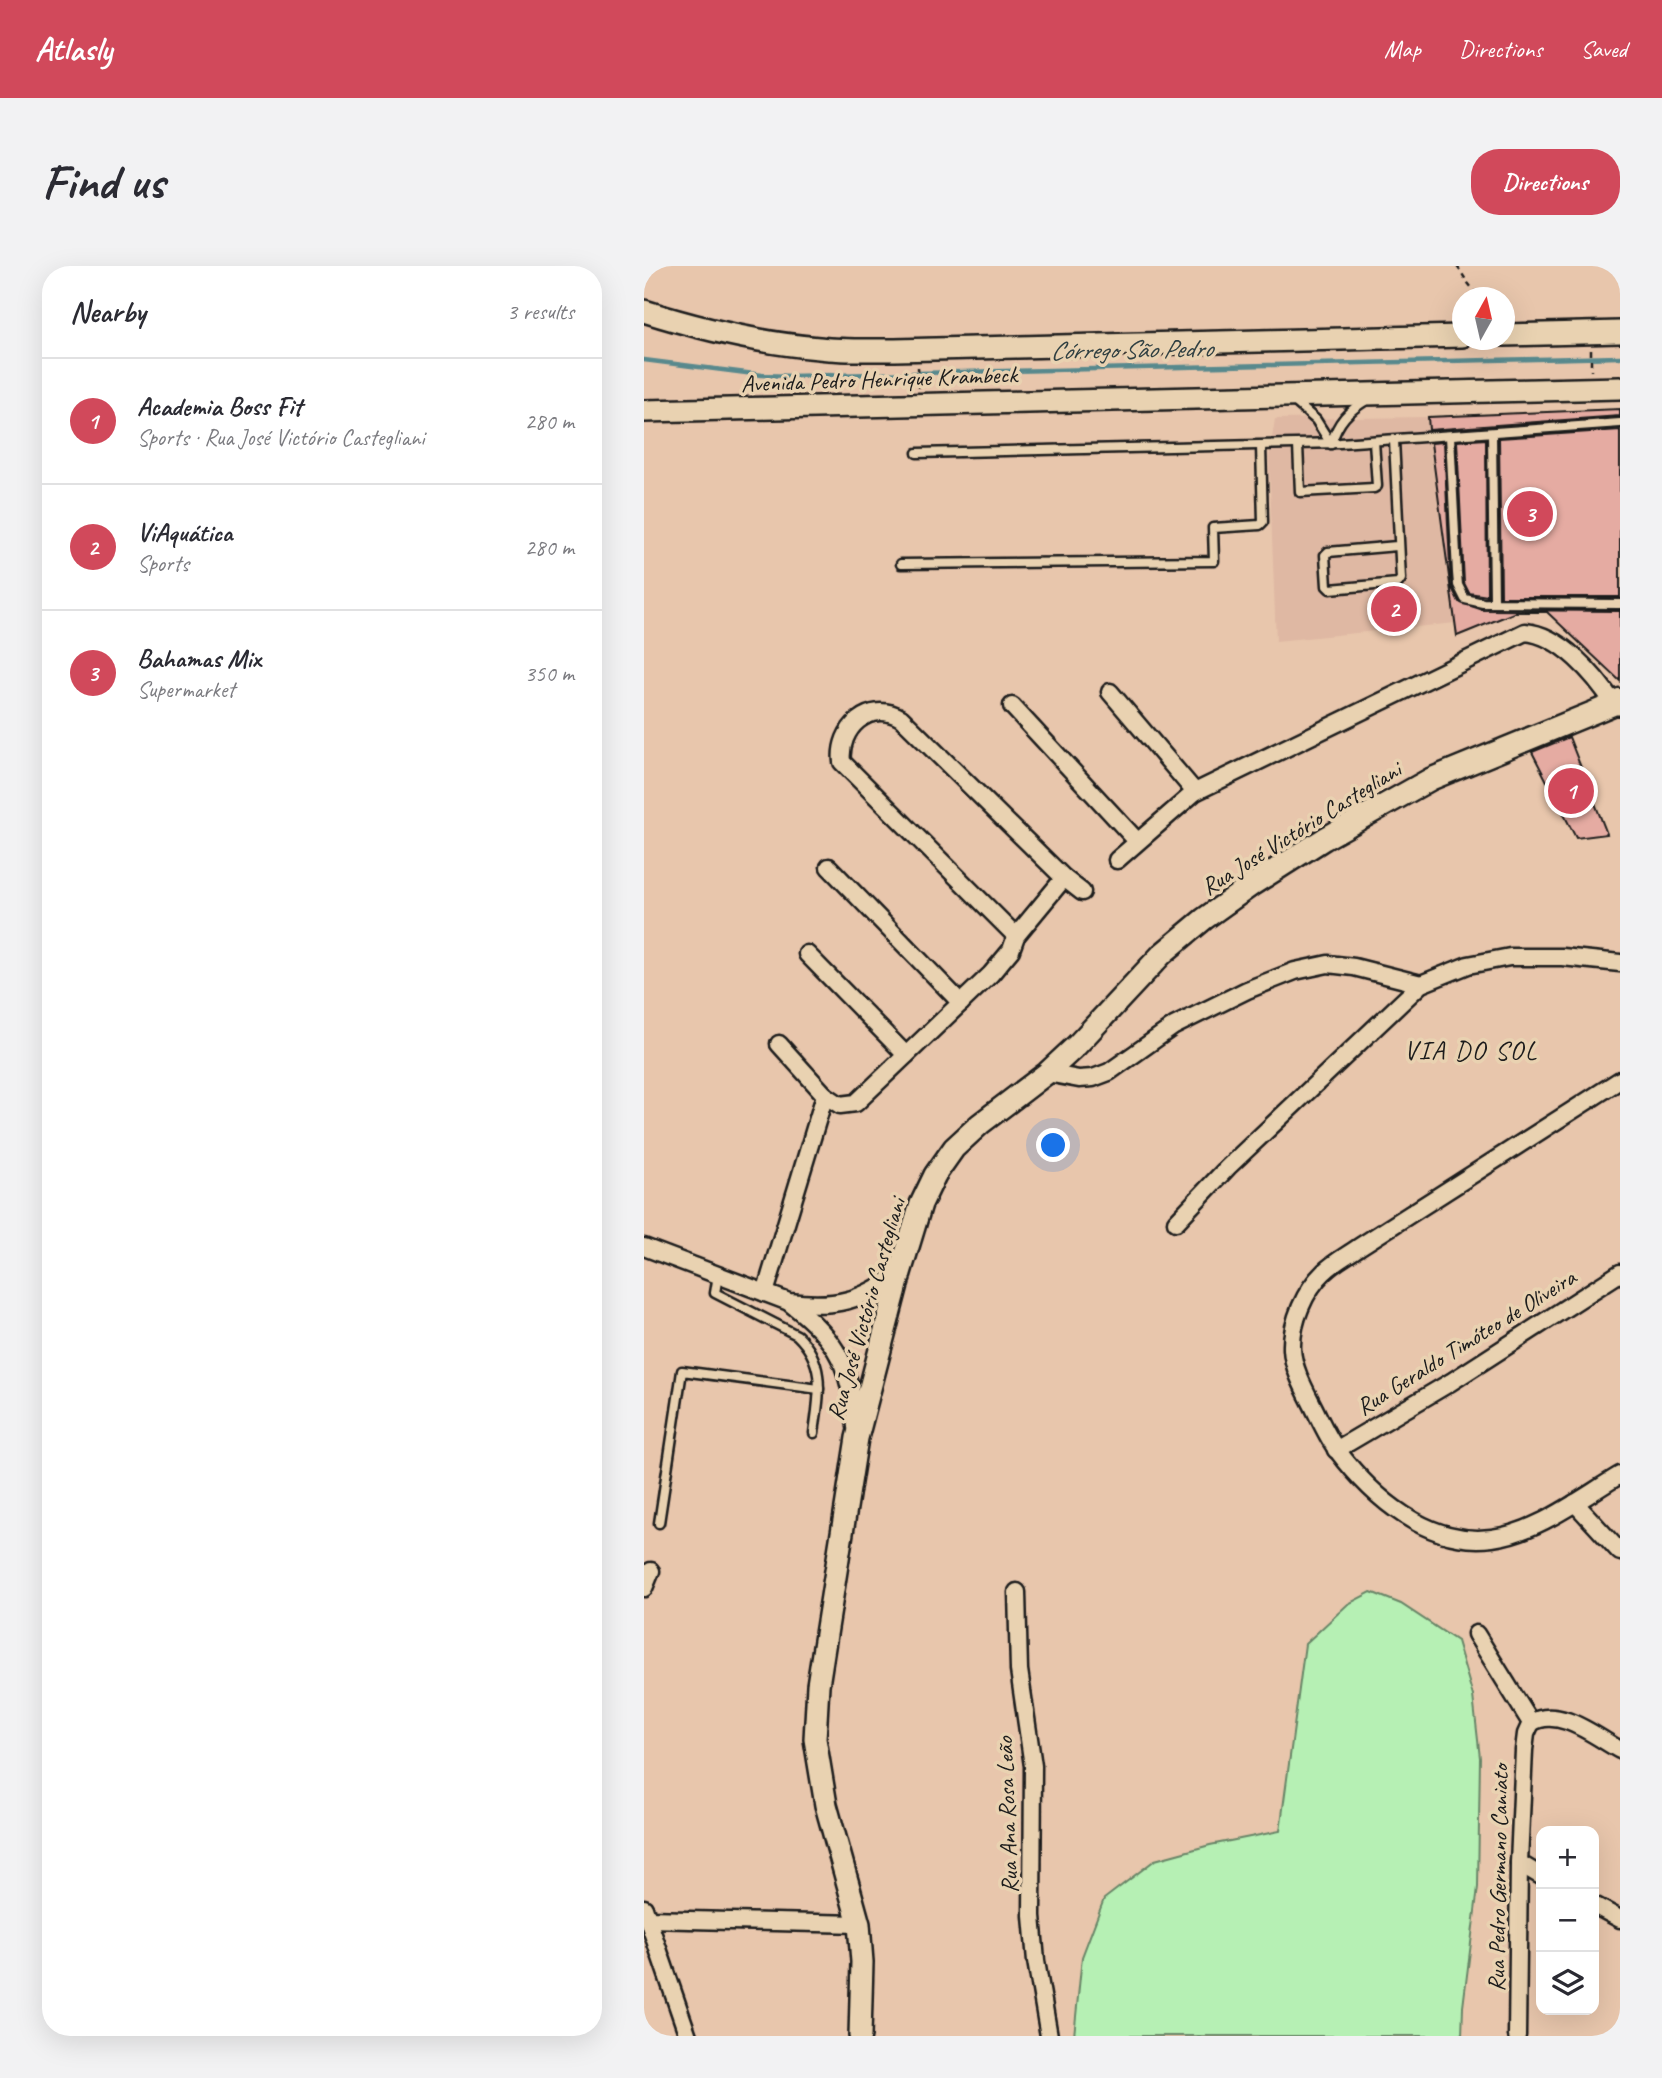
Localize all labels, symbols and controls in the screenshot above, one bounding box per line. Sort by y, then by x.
text: Atlasly [35,28,112,70]
text: Map [1384,34,1421,64]
text: Directions [1459,34,1542,64]
text: Saved [1580,34,1627,64]
button: Directions [1471,149,1620,215]
text: Find us [42,151,164,213]
north arrow [1452,287,1515,350]
text: Nearby [70,293,146,331]
text: 3 results [507,297,574,326]
water label: Córrego São Pedro [1050,332,1216,367]
street label: Avenida Pedro Henrique Krambeck [740,359,1020,399]
text: Academia Boss Fit [137,390,302,423]
text: 1 [88,407,98,436]
text: 280 m [525,407,574,436]
text: Sports · Rua José Victório Castegliani [137,423,425,452]
pin: 3 [1507,488,1553,540]
text: ViAquática [137,516,233,549]
text: 2 [88,533,98,562]
text: 280 m [525,533,574,562]
text: Sports [137,549,189,578]
pin: 2 [1371,583,1417,635]
text: Bahamas Mix [137,642,261,675]
text: 3 [88,659,98,688]
text: 350 m [525,659,574,688]
text: Supermarket [137,675,235,704]
street label: Rua José Victório Castegliani [1195,753,1409,902]
pin: 1 [1548,765,1594,817]
district label: VIA DO SOL [1404,1034,1538,1067]
your location [1036,1128,1070,1162]
street label: Rua José Victório Castegliani [820,1192,913,1424]
street label: Rua Geraldo Timóteo de Oliveira [1351,1261,1583,1422]
street label: Rua Ana Rosa Leão [989,1735,1025,1894]
street label: Rua Pedro Germano Caniato [1481,1762,1515,1992]
map controls [1536,1826,1599,2015]
button: + [1536,1826,1599,1889]
button: − [1536,1889,1599,1952]
button: layers [1536,1952,1599,2015]

